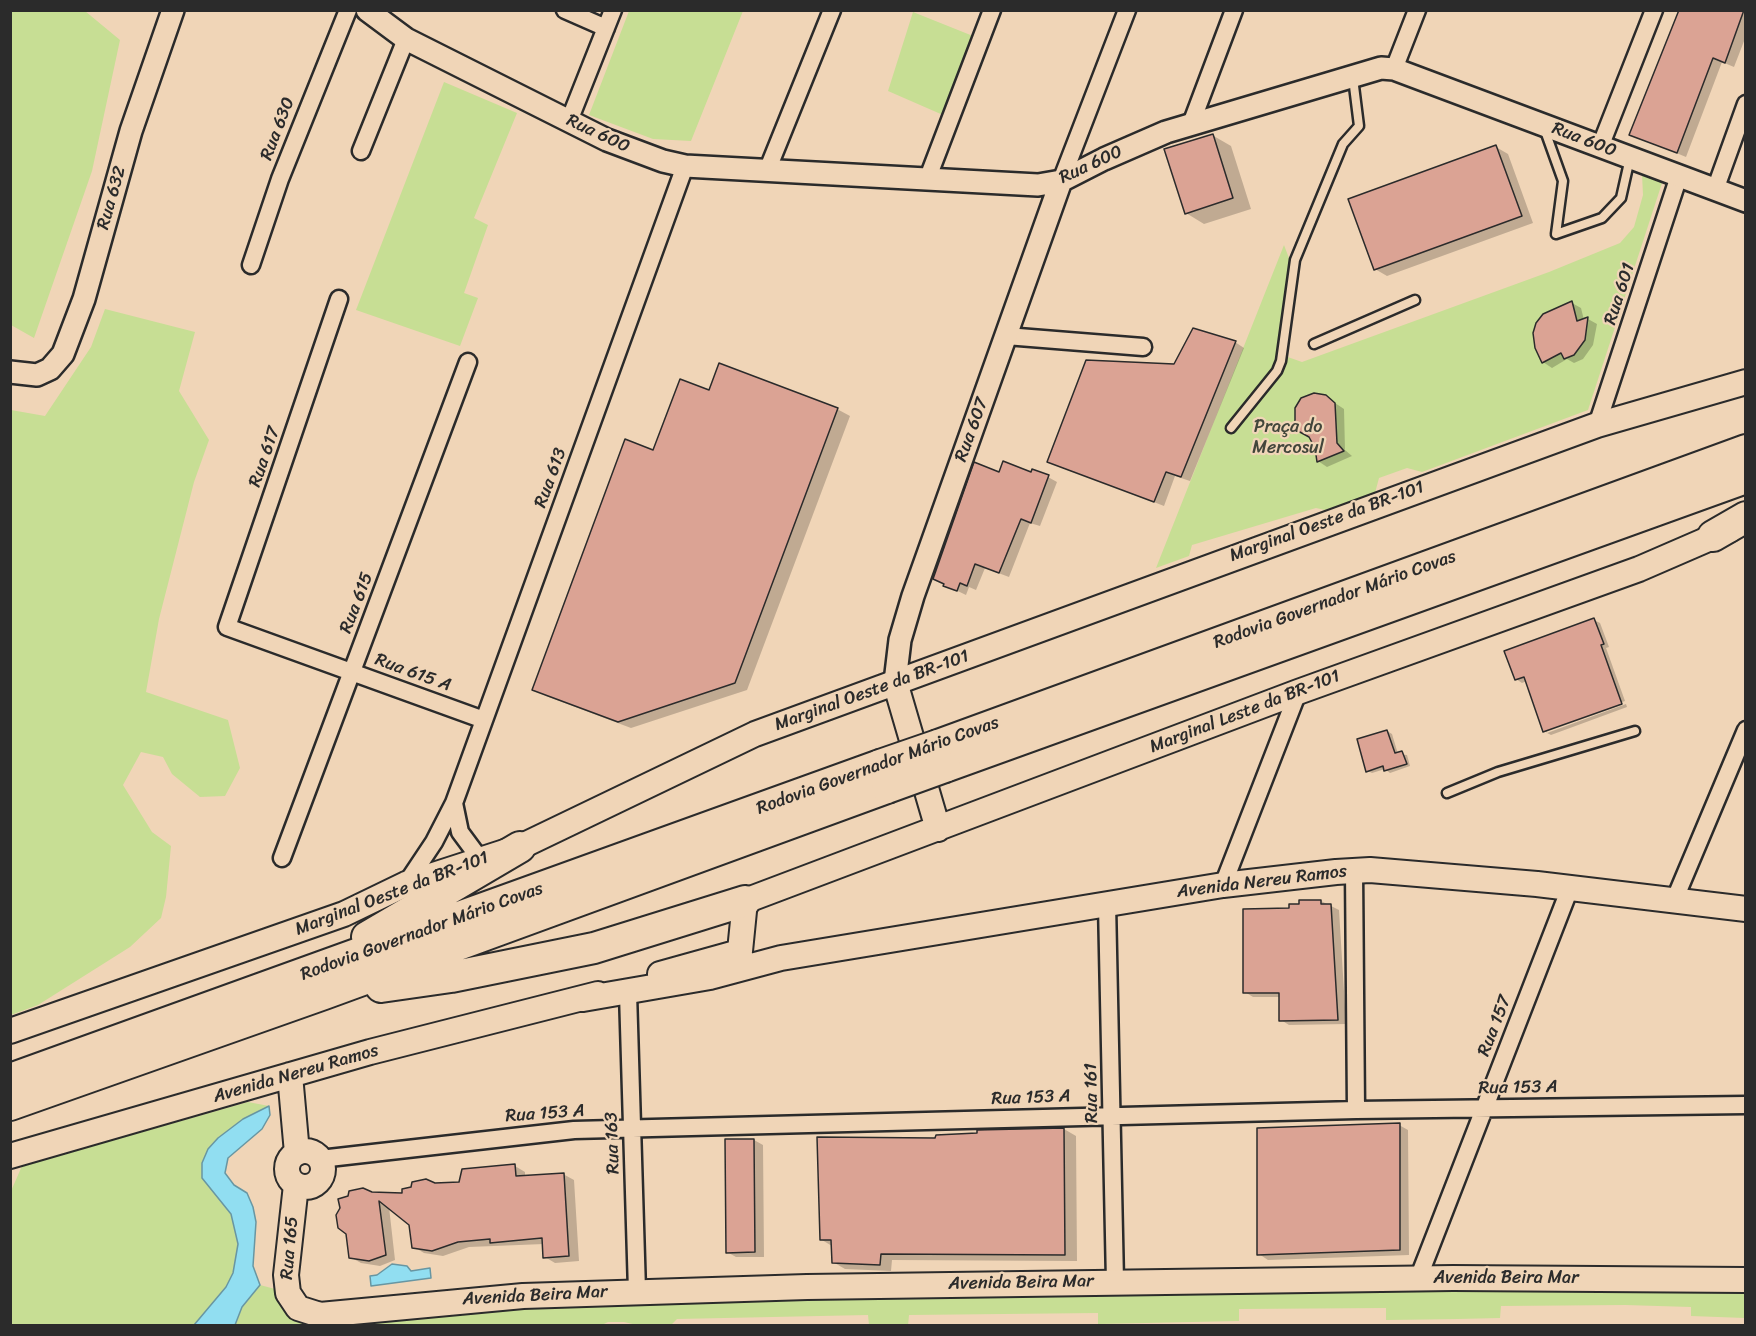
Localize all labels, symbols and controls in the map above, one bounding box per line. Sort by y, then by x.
street label: Rua 630 [256,94,300,164]
street label: Rua 600 [563,110,633,158]
street label: Rua 600 [1549,118,1619,162]
street label: Rua 600 [1056,141,1126,189]
street label: Rua 632 [93,164,131,232]
street label: Rua 601 [1600,260,1640,328]
street label: Rua 607 [951,395,993,465]
park label: Praça do Mercosul [1252,416,1324,458]
street label: Rua 617 [245,424,285,490]
street label: Rua 613 [530,445,572,511]
street label: Marginal Oeste da BR-101 [1227,477,1427,567]
street label: Rodovia Governador Mário Covas [1211,546,1459,654]
street label: Rua 615 [336,570,378,636]
street label: Marginal Oeste da BR-101 [772,646,972,736]
street label: Rua 615 A [372,649,454,697]
street label: Marginal Leste da BR-101 [1147,666,1343,758]
street label: Rodovia Governador Mário Covas [754,712,1002,820]
street label: Marginal Oeste da BR-101 [292,847,492,941]
street label: Avenida Nereu Ramos [1176,861,1348,903]
street label: Rodovia Governador Mário Covas [298,878,546,986]
street label: Rua 157 [1474,993,1516,1059]
street label: Avenida Nereu Ramos [211,1040,381,1108]
street label: Rua 161 [1081,1063,1103,1123]
street label: Rua 153 A [1478,1077,1558,1099]
street label: Rua 153 A [991,1086,1071,1110]
street label: Rua 153 A [505,1100,585,1128]
street label: Rua 163 [601,1112,625,1174]
street label: Rua 165 [276,1216,304,1280]
street label: Avenida Beira Mar [1433,1267,1579,1289]
street label: Avenida Beira Mar [948,1271,1094,1295]
street label: Avenida Beira Mar [462,1281,608,1311]

